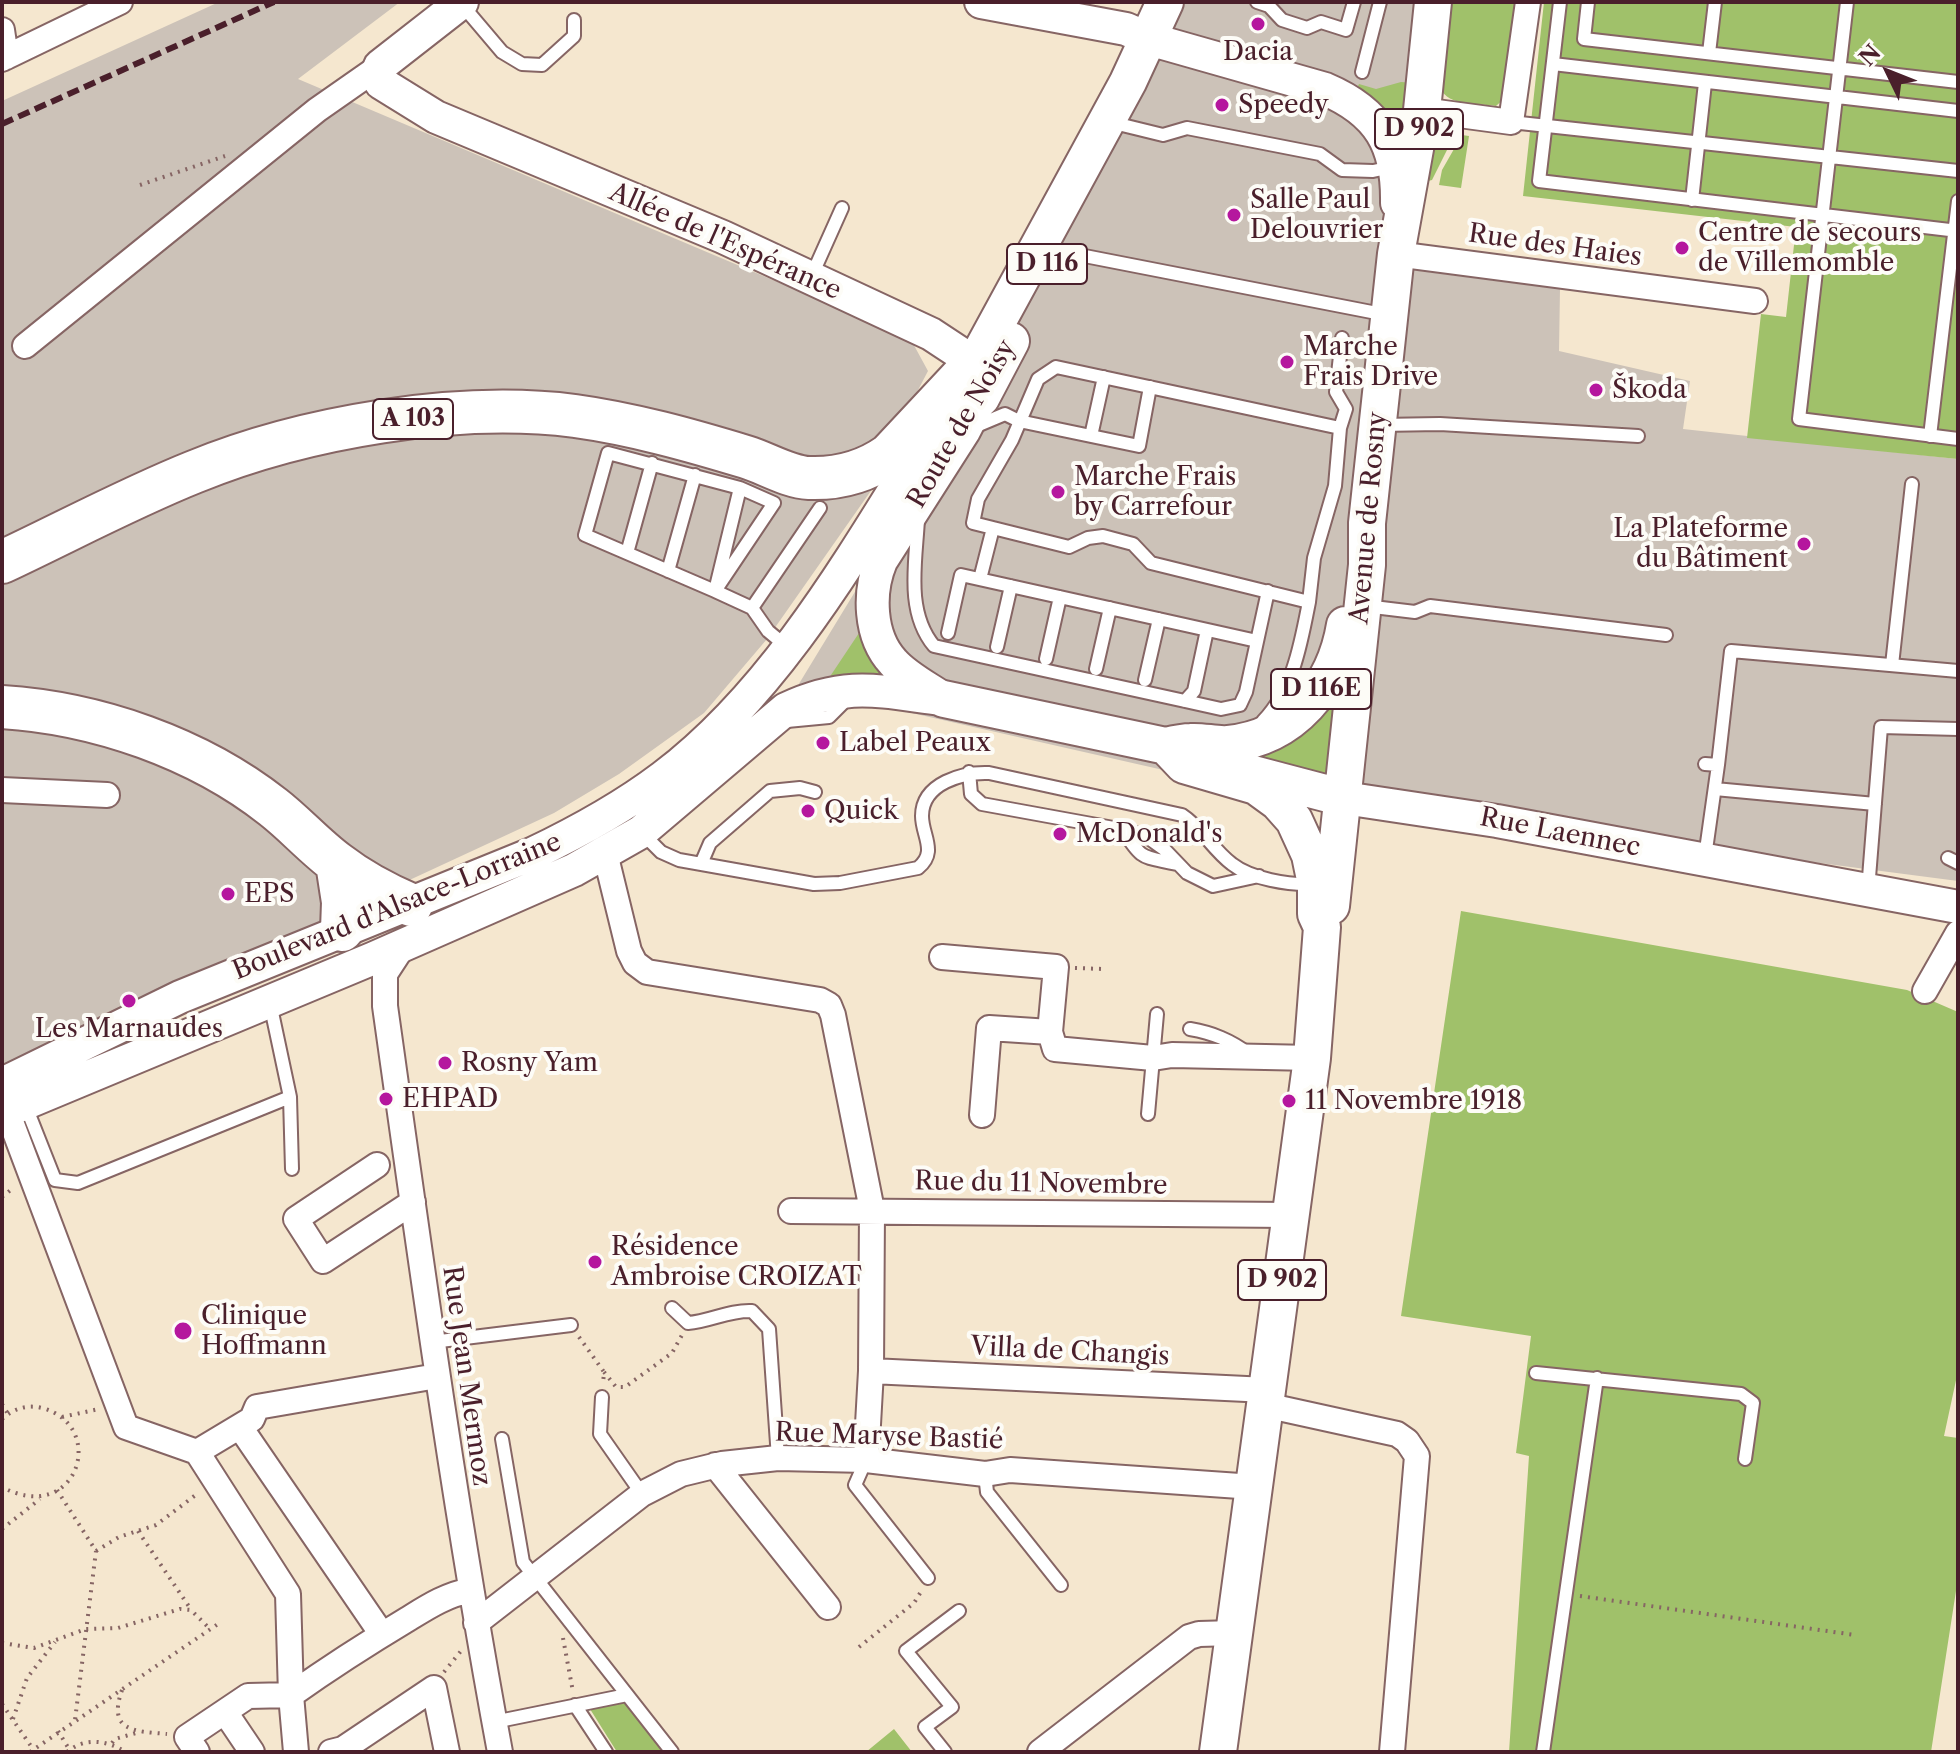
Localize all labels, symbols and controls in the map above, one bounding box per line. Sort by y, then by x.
marker: Dacia [1249,15,1267,33]
north arrow [1848,32,1928,112]
place label: Dacia [1223,36,1293,68]
text: N [1854,39,1886,71]
place label: Speedy [1238,89,1329,121]
marker: Speedy [1213,96,1231,114]
road number: D 902 [1375,109,1463,149]
street label: Allée de l'Espérance [604,177,846,307]
place label: Salle Paul Delouvrier [1250,184,1383,246]
marker: Salle Paul Delouvrier [1225,206,1243,224]
place label: Centre de secours de Villemomble [1698,217,1921,278]
street label: Rue des Haies [1466,218,1644,274]
marker: Centre de secours de Villemomble [1673,239,1691,257]
road number: D 116 [1007,244,1087,284]
place label: Marche Frais Drive [1303,331,1438,392]
street label: Route de Noisy [901,334,1023,514]
marker: Marche Frais Drive [1278,353,1296,371]
place label: Škoda [1612,374,1687,406]
marker: Škoda [1587,381,1605,399]
road number: A 103 [373,399,453,439]
street label: Avenue de Rosny [1344,411,1394,625]
place label: Marche Frais by Carrefour [1074,461,1236,522]
marker: Marche Frais by Carrefour [1049,483,1067,501]
place label: La Plateforme du Bâtiment [1613,513,1788,574]
marker: La Plateforme du Bâtiment [1795,535,1813,553]
road number: D 116E [1271,669,1371,709]
place label: Label Peaux [839,727,991,759]
marker: Label Peaux [814,734,832,752]
place label: Quick [824,795,898,827]
marker: Quick [799,802,817,820]
street label: Rue Laennec [1477,802,1643,864]
place label: McDonald's [1076,818,1223,850]
marker: McDonald's [1051,825,1069,843]
street label: Boulevard d'Alsace-Lorraine [228,827,566,987]
place label: EPS [244,878,295,910]
marker: EPS [219,885,237,903]
marker: Les Marnaudes [120,992,138,1010]
place label: Les Marnaudes [35,1013,223,1045]
place label: Rosny Yam [461,1047,598,1079]
marker: Rosny Yam [436,1054,454,1072]
place label: EHPAD [402,1083,498,1115]
place label: 11 Novembre 1918 [1305,1085,1522,1117]
marker: EHPAD [377,1090,395,1108]
marker: 11 Novembre 1918 [1280,1092,1298,1110]
street label: Rue du 11 Novembre [914,1166,1168,1202]
place label: Résidence Ambroise CROIZAT [611,1231,862,1292]
marker: Résidence Ambroise CROIZAT [586,1253,604,1271]
road number: D 902 [1238,1260,1326,1300]
street label: Rue Jean Mermoz [435,1264,497,1488]
place label: Clinique Hoffmann [201,1300,327,1362]
marker: Clinique Hoffmann [172,1320,194,1342]
street label: Villa de Changis [970,1331,1170,1373]
street label: Rue Maryse Bastié [774,1417,1004,1457]

